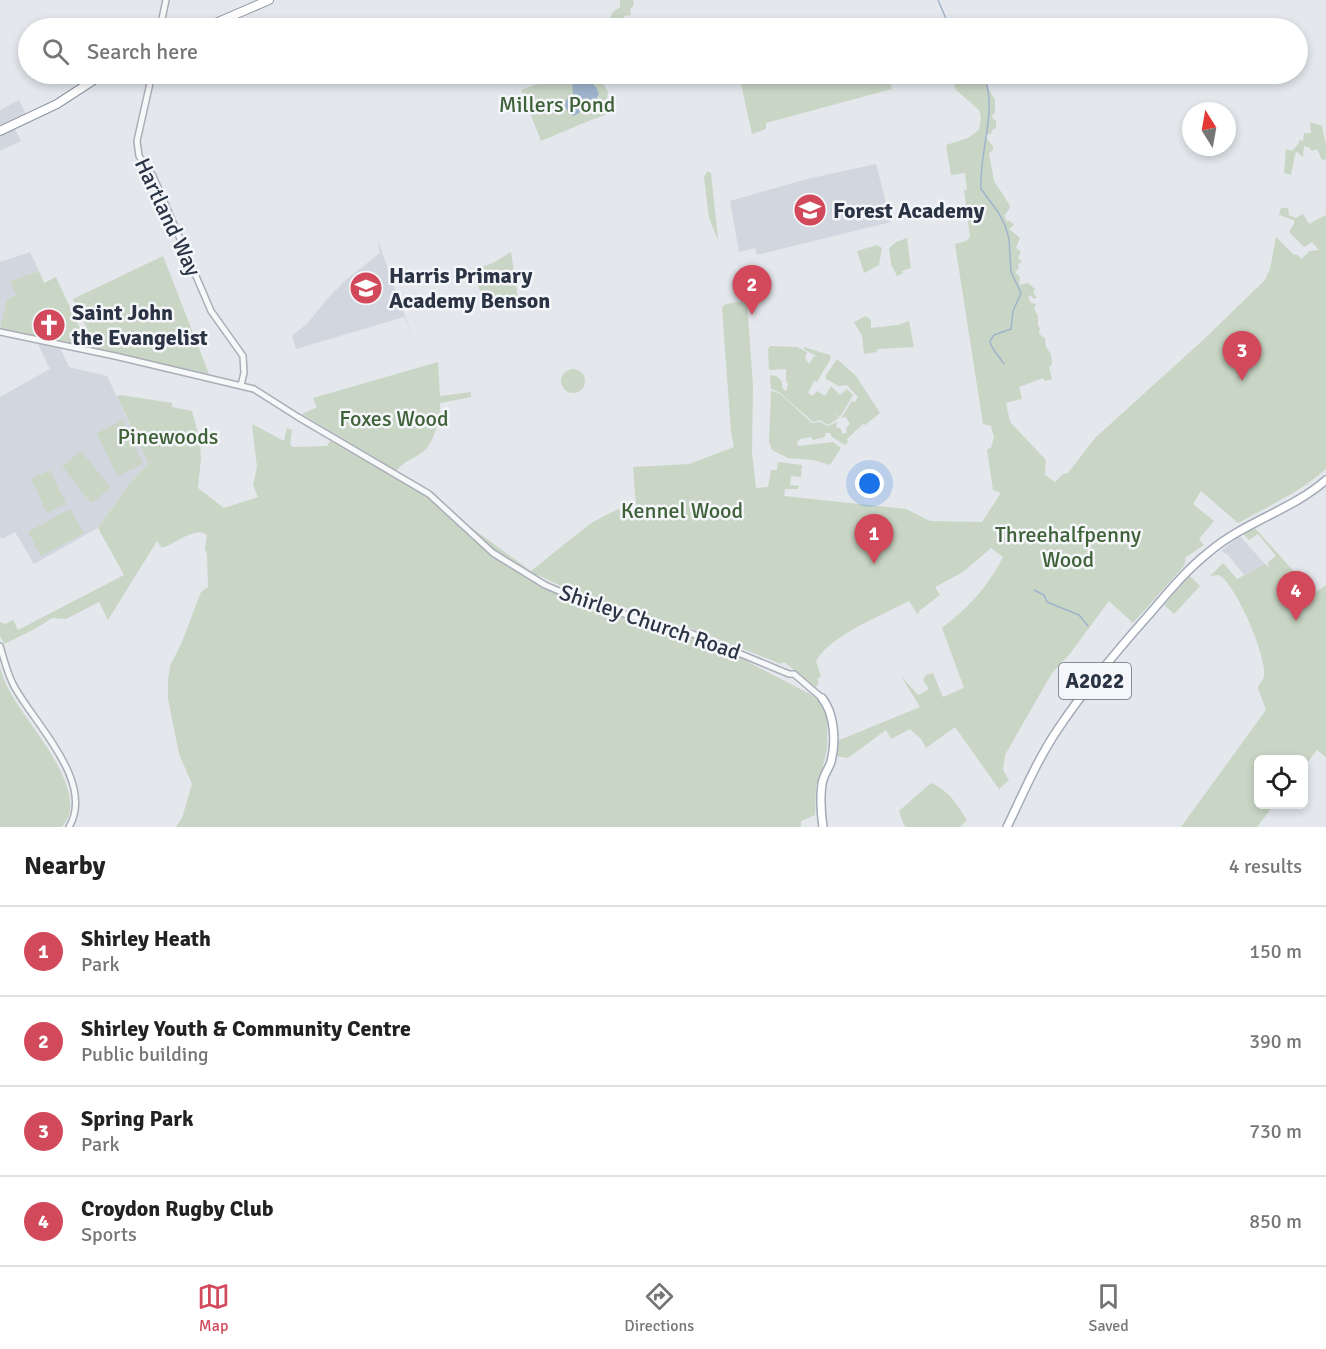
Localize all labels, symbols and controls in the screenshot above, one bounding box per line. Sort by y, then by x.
search box [18,18,1308,84]
icon: search [39,35,72,68]
text: Search here [87,38,198,65]
park label: Millers Pond [499,91,615,118]
north arrow [1182,102,1236,156]
street label: Hartland Way [129,154,207,281]
school or university icon: Forest Academy [792,192,828,228]
place label: Forest Academy [833,197,984,224]
place label: Harris Primary Academy Benson [389,262,550,314]
pin: 2 [732,266,771,315]
school or university icon: Harris Primary Academy Benson [348,270,384,306]
place label: Saint John the Evangelist [71,299,208,351]
church icon: Saint John the Evangelist [31,307,67,343]
pin: 3 [1222,332,1262,381]
park label: Foxes Wood [339,405,449,432]
park label: Pinewoods [118,423,218,450]
your location [855,469,884,498]
park label: Kennel Wood [621,497,743,524]
pin: 1 [854,514,894,564]
park label: Threehalfpenny Wood [995,521,1142,573]
pin: 4 [1276,572,1316,621]
street label: Shirley Church Road [556,578,744,666]
road number: A2022 [1059,663,1131,699]
map controls [1254,755,1308,809]
button: locate [1254,755,1308,809]
text: Nearby [24,850,105,882]
text: 4 results [1229,854,1302,879]
text: Shirley Heath [81,925,211,952]
text: 1 [38,939,49,964]
text: 150 m [1249,939,1302,964]
text: Park [81,952,119,977]
text: Shirley Youth & Community Centre [81,1015,411,1042]
text: 2 [38,1029,49,1054]
text: 390 m [1249,1029,1302,1054]
text: Public building [81,1042,209,1067]
text: Spring Park [81,1105,194,1132]
text: 3 [38,1119,49,1144]
text: 730 m [1249,1119,1302,1144]
text: Park [81,1132,119,1157]
text: Croydon Rugby Club [81,1195,273,1222]
text: 4 [38,1209,49,1234]
text: 850 m [1249,1209,1302,1234]
text: Sports [81,1222,137,1247]
tab: Map [197,1280,230,1336]
tab: Directions [624,1280,694,1336]
tab: Saved [1089,1280,1129,1336]

